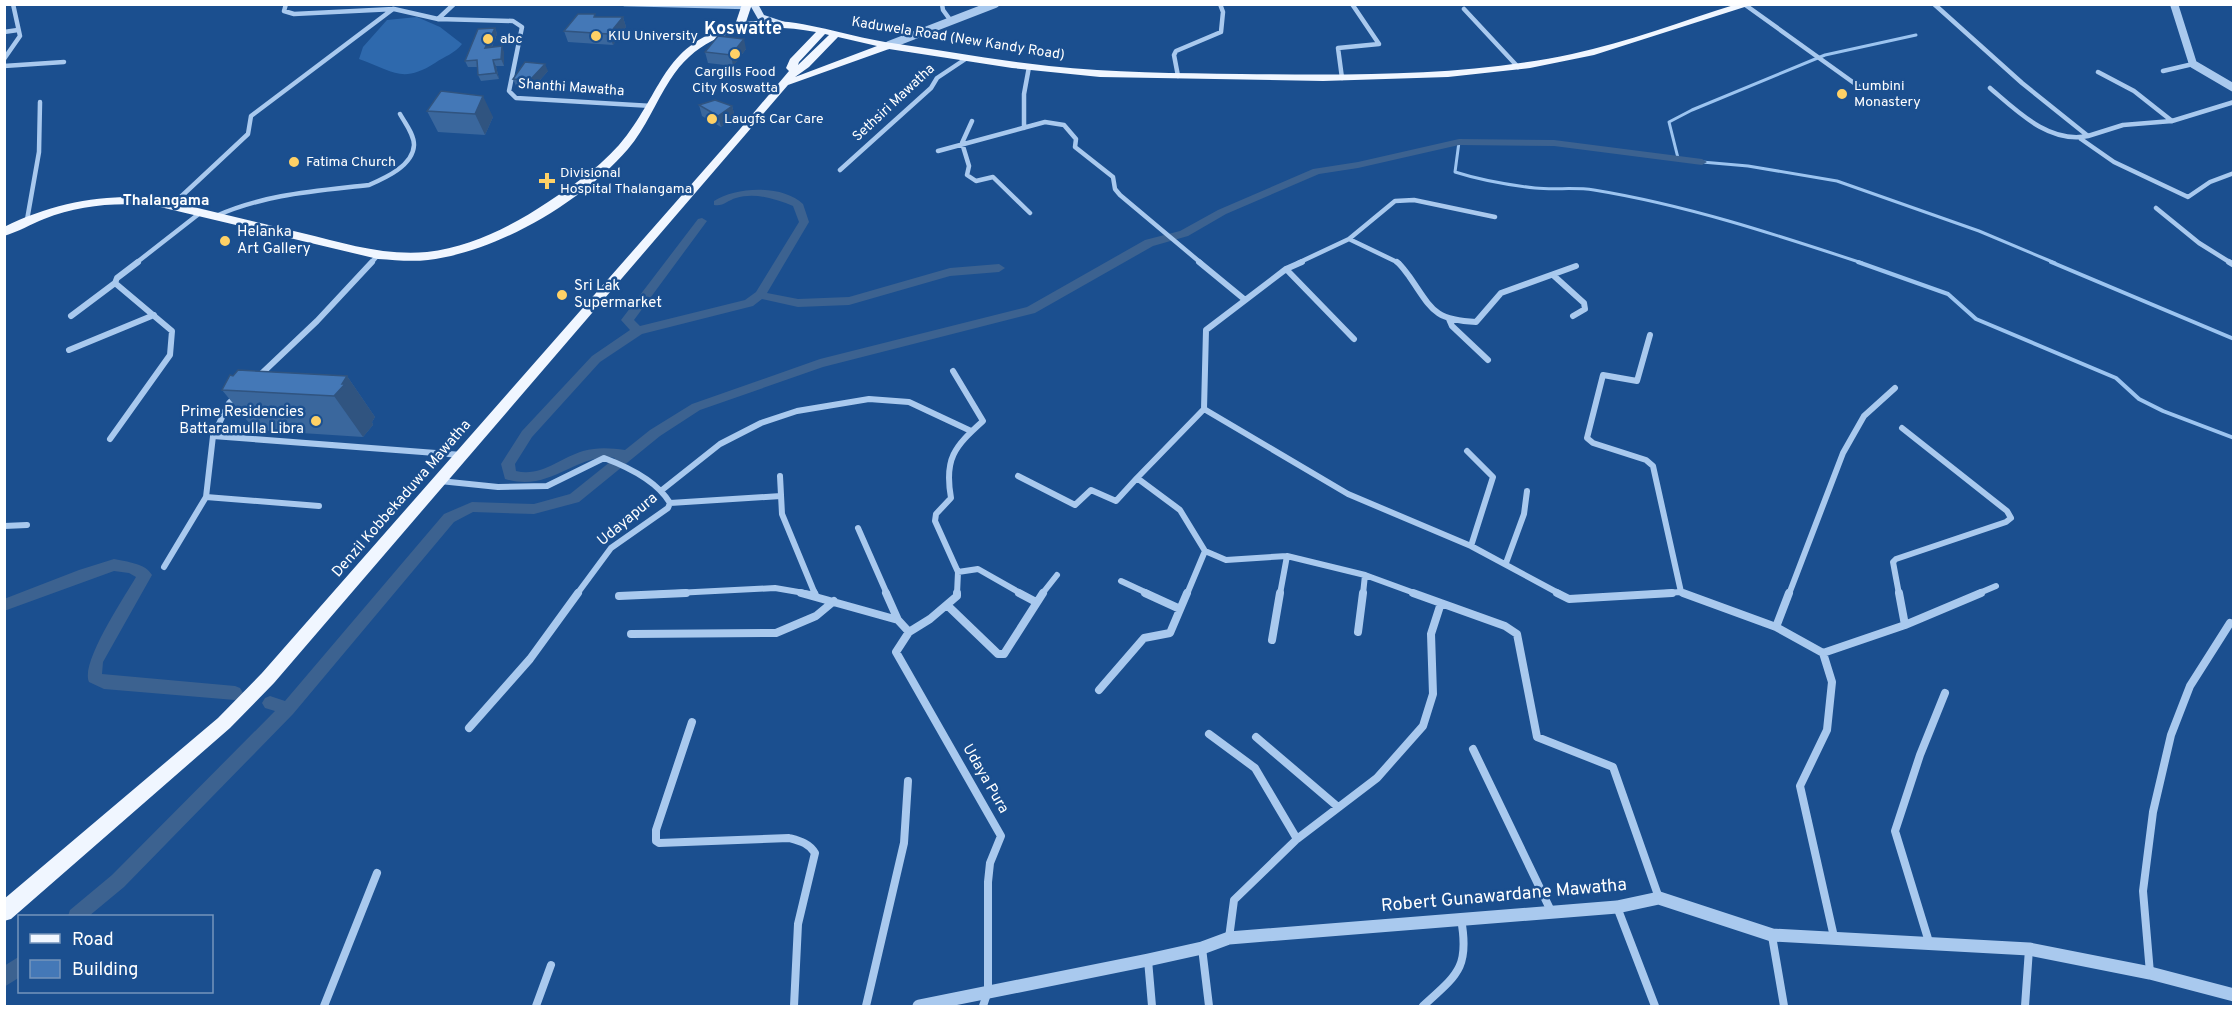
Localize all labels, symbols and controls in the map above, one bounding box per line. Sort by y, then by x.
street label: Kaduwela Road (New Kandy Road) [850,14,1066,64]
district label: Koswatte [704,18,782,41]
place label: KIU University [608,28,698,45]
marker: KIU University [589,29,603,43]
place label: abc [500,31,522,48]
marker: abc [481,32,495,46]
marker: Cargills Food City Koswatta [728,47,742,61]
street label: Sethsiri Mawatha [849,61,939,145]
place label: Cargills Food City Koswatta [692,64,778,97]
street label: Shanthi Mawatha [517,76,625,100]
place label: Lumbini Monastery [1854,78,1921,111]
marker: Lumbini Monastery [1835,87,1849,101]
place label: Laugfs Car Care [724,111,824,128]
marker: Laugfs Car Care [705,112,719,126]
place label: Fatima Church [306,154,396,171]
marker: Fatima Church [287,155,301,169]
place label: Divisional Hospital Thalangama [560,165,692,198]
marker: Divisional Hospital Thalangama [538,172,556,190]
district label: Thalangama [123,192,209,211]
place label: Helanka Art Gallery [237,223,311,259]
marker: Helanka Art Gallery [218,234,232,248]
place label: Sri Lak Supermarket [574,277,662,313]
marker: Sri Lak Supermarket [555,288,569,302]
place label: Prime Residencies Battaramulla Libra [179,403,304,439]
marker: Prime Residencies Battaramulla Libra [309,414,323,428]
street label: Denzil Kobbekaduwa Mawatha [328,416,476,582]
street label: Udayapura [594,489,662,551]
street label: Udaya Pura [958,741,1012,817]
street label: Robert Gunawardane Mawatha [1380,874,1628,918]
legend [18,915,213,993]
text: Road [72,929,114,952]
text: Building [72,959,138,982]

